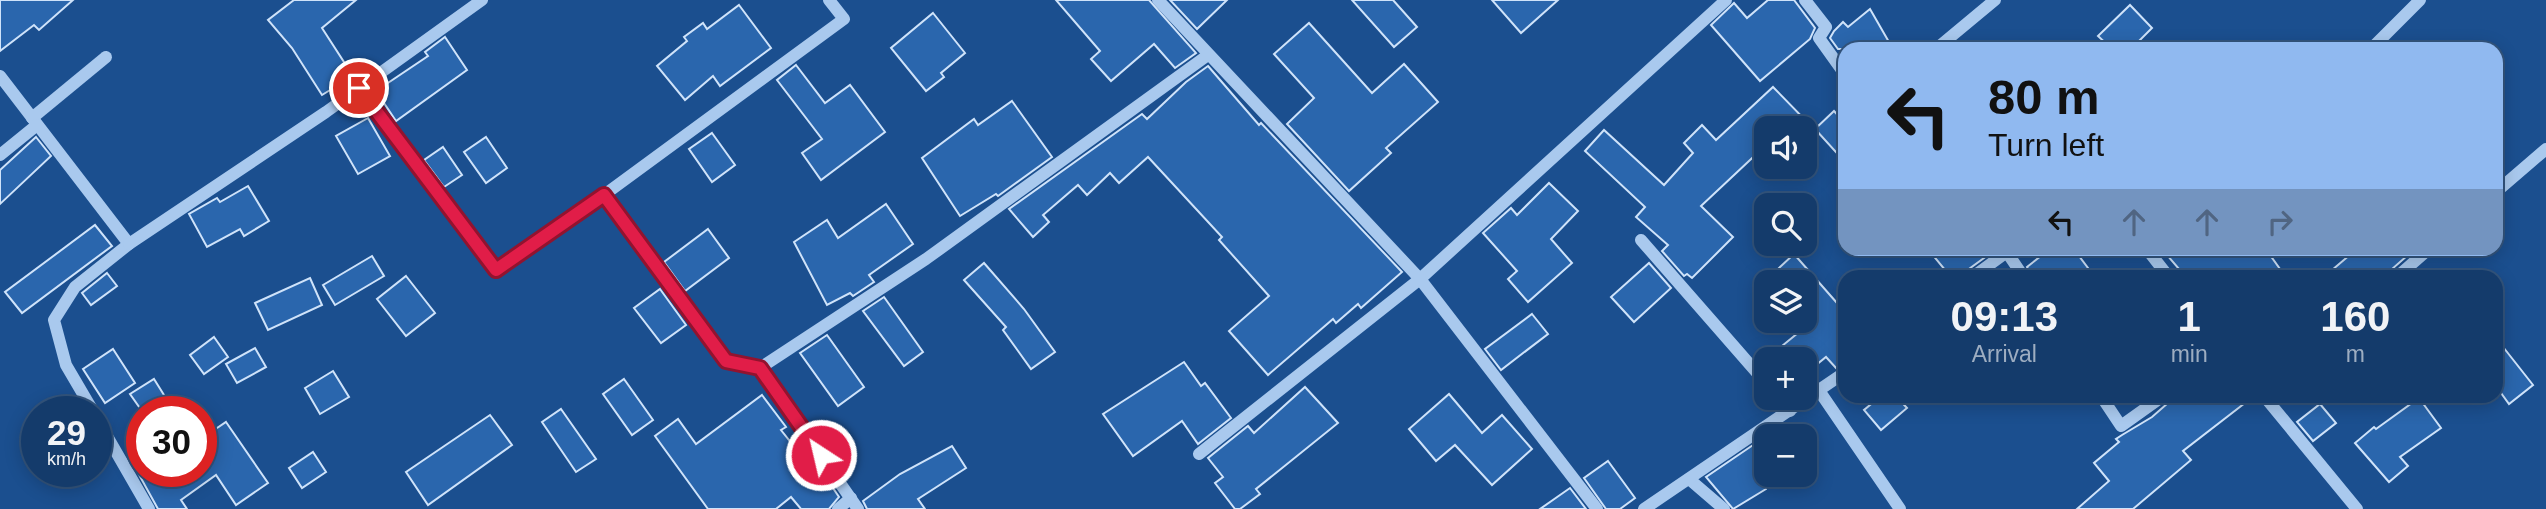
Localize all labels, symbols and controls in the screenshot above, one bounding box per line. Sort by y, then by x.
pin [329,58,389,118]
icon: arrive [340,69,378,107]
icon: left [1873,70,1964,161]
text: 80 m [1988,70,2100,124]
map controls [1754,116,1817,487]
button: sound [1754,116,1817,179]
text: Turn left [1988,127,2104,163]
button: search [1754,193,1817,256]
icon: left [2042,203,2080,241]
icon: ahead [2115,203,2153,241]
icon: ahead [2188,203,2226,241]
icon: right [2261,203,2299,241]
button: layers [1754,270,1817,333]
text: 09:13 [1951,293,2058,340]
text: 1 [2177,293,2201,340]
text: 160 [2320,293,2390,340]
text: Arrival [1972,341,2037,367]
text: min [2171,341,2208,367]
text: m [2346,341,2365,367]
button: + [1754,347,1817,410]
speed limit sign: 30 [126,396,217,487]
text: 29 [47,413,86,452]
position arrow [784,418,858,492]
button: − [1754,424,1817,487]
text: km/h [47,449,86,469]

